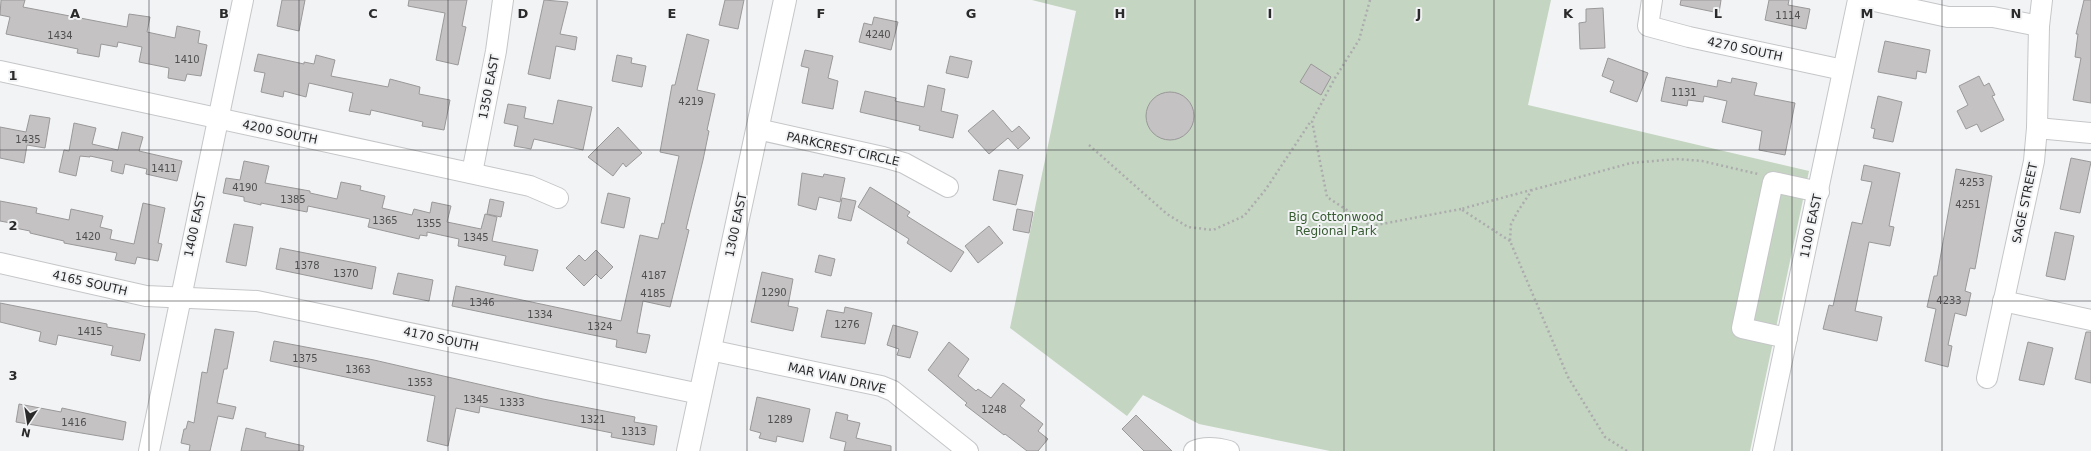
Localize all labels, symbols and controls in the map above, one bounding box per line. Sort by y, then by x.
text: A [70,6,80,21]
text: B [219,6,229,21]
text: C [368,6,378,21]
text: D [518,6,529,21]
text: E [668,6,676,21]
text: F [817,6,825,21]
text: G [966,6,976,21]
text: H [1115,6,1125,21]
text: I [1268,6,1272,21]
text: J [1416,6,1421,21]
text: K [1563,6,1574,21]
text: L [1714,6,1722,21]
text: M [1861,6,1873,21]
text: N [2011,6,2021,21]
house number: 1114 [1775,10,1801,21]
house number: 4240 [865,29,891,40]
house number: 1434 [47,30,73,41]
street label: 4270 SOUTH [1706,34,1784,64]
street label: 1350 EAST [476,53,502,120]
house number: 1410 [174,54,200,65]
text: 1 [8,68,18,83]
house number: 1131 [1671,87,1697,98]
house number: 4219 [678,96,704,107]
street label: 4200 SOUTH [241,117,319,147]
street label: PARKCREST CIRCLE [785,129,901,169]
house number: 1435 [15,134,41,145]
street label: SAGE STREET [2010,161,2041,245]
house number: 1411 [151,163,177,174]
house number: 4253 [1959,177,1985,188]
house number: 4190 [232,182,258,193]
street label: 1400 EAST [181,191,209,258]
street label: 1300 EAST [722,191,750,258]
street label: 1100 EAST [1797,192,1825,259]
house number: 1385 [280,194,306,205]
house number: 4251 [1955,199,1981,210]
park label: Big Cottonwood Regional Park [1288,210,1384,238]
house number: 1365 [372,215,398,226]
text: 2 [8,218,18,233]
house number: 1355 [416,218,442,229]
house number: 1420 [75,231,101,242]
house number: 1345 [463,232,489,243]
house number: 1378 [294,260,320,271]
street label: 4165 SOUTH [51,268,129,298]
house number: 1370 [333,268,359,279]
house number: 4187 [641,270,667,281]
house number: 1290 [761,287,787,298]
house number: 4185 [640,288,666,299]
house number: 4233 [1936,295,1962,306]
house number: 1346 [469,297,495,308]
house number: 1334 [527,309,553,320]
house number: 1276 [834,319,860,330]
house number: 1324 [587,321,613,332]
street label: 4170 SOUTH [402,324,480,354]
house number: 1415 [77,326,103,337]
house number: 1375 [292,353,318,364]
street label: MAR VIAN DRIVE [787,360,887,396]
house number: 1363 [345,364,371,375]
text: 3 [8,368,18,383]
house number: 1353 [407,377,433,388]
house number: 1345 [463,394,489,405]
house number: 1333 [499,397,525,408]
north arrow [8,403,48,443]
house number: 1248 [981,404,1007,415]
house number: 1321 [580,414,606,425]
house number: 1289 [767,414,793,425]
house number: 1416 [61,417,87,428]
text: N [20,425,32,440]
house number: 1313 [621,426,647,437]

